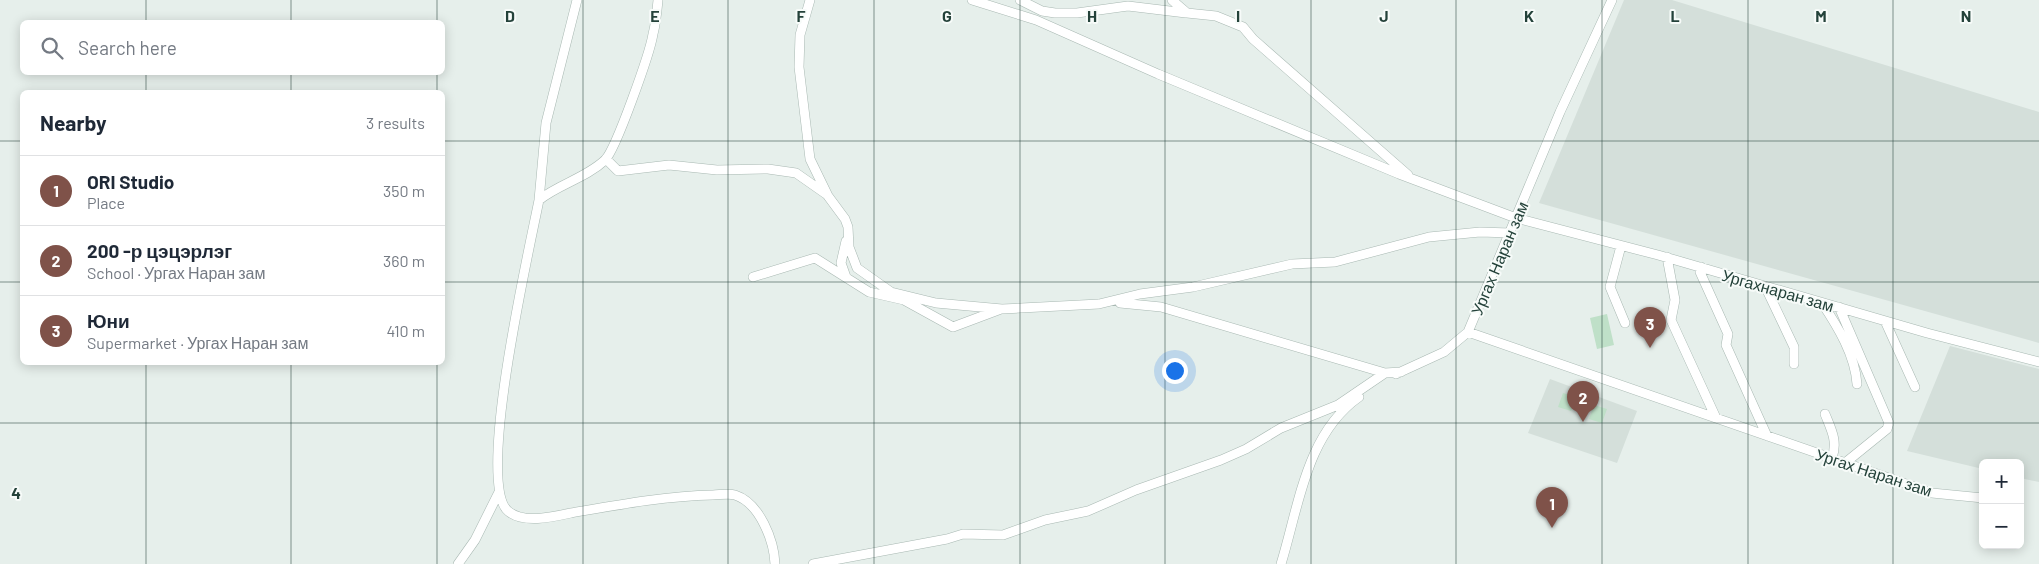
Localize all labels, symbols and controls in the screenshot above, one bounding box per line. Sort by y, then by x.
text: D [505,6,515,25]
text: E [650,6,660,25]
text: F [797,6,806,25]
text: G [942,6,952,25]
text: H [1087,6,1097,25]
text: I [1236,6,1240,25]
text: J [1379,6,1389,25]
text: K [1524,6,1534,25]
text: L [1670,6,1680,25]
text: M [1815,6,1827,25]
text: N [1961,6,1971,25]
search box [20,20,445,75]
icon: search [38,34,66,62]
text: Search here [78,36,177,59]
text: Nearby [40,110,106,135]
text: 3 results [366,113,425,132]
text: ORI Studio [87,170,174,193]
text: 1 [53,181,59,200]
text: 350 m [383,181,425,200]
text: Place [87,193,125,212]
street label: Ургах Наран зам [1467,198,1531,318]
text: 200 -р цэцэрлэг [87,239,232,262]
text: 2 [52,251,60,270]
text: 360 m [383,251,425,270]
text: School · Ургах Наран зам [87,263,266,282]
street label: Ургахнаран зам [1720,265,1836,315]
pin: 3 [1634,307,1666,348]
text: Юни [87,309,130,332]
text: 3 [52,321,60,340]
text: 410 m [387,321,425,340]
text: Supermarket · Ургах Наран зам [87,333,308,352]
your location [1162,358,1188,384]
pin: 2 [1567,381,1599,422]
street label: Ургах Наран зам [1813,444,1935,500]
map controls [1979,459,2024,549]
button: + [1979,459,2024,504]
text: 4 [11,483,21,502]
pin: 1 [1536,487,1568,528]
button: − [1979,504,2024,549]

